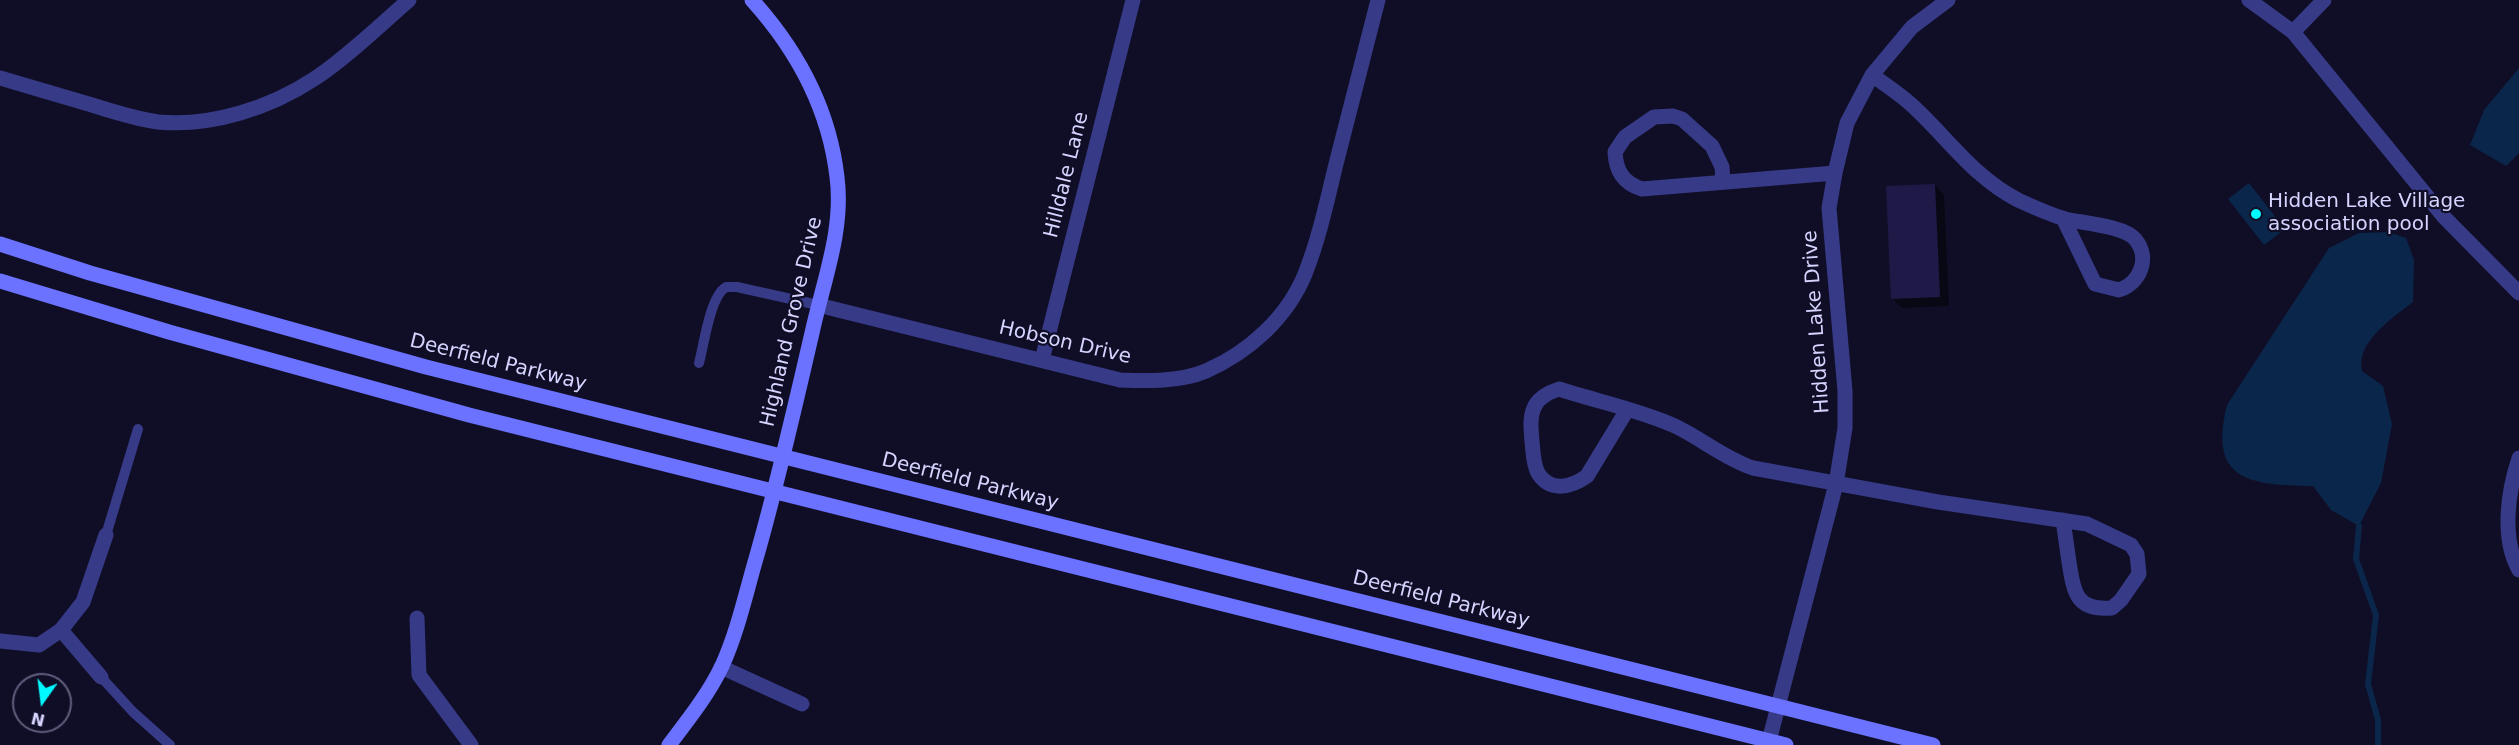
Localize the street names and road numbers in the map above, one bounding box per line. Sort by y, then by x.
street label: Hilldale Lane [1040,109,1094,241]
street label: Highland Grove Drive [756,215,828,429]
street label: Hidden Lake Drive [1799,230,1835,414]
street label: Hobson Drive [997,316,1133,370]
street label: Deerfield Parkway [407,329,589,397]
street label: Deerfield Parkway [879,448,1061,516]
street label: Deerfield Parkway [1350,566,1532,634]

